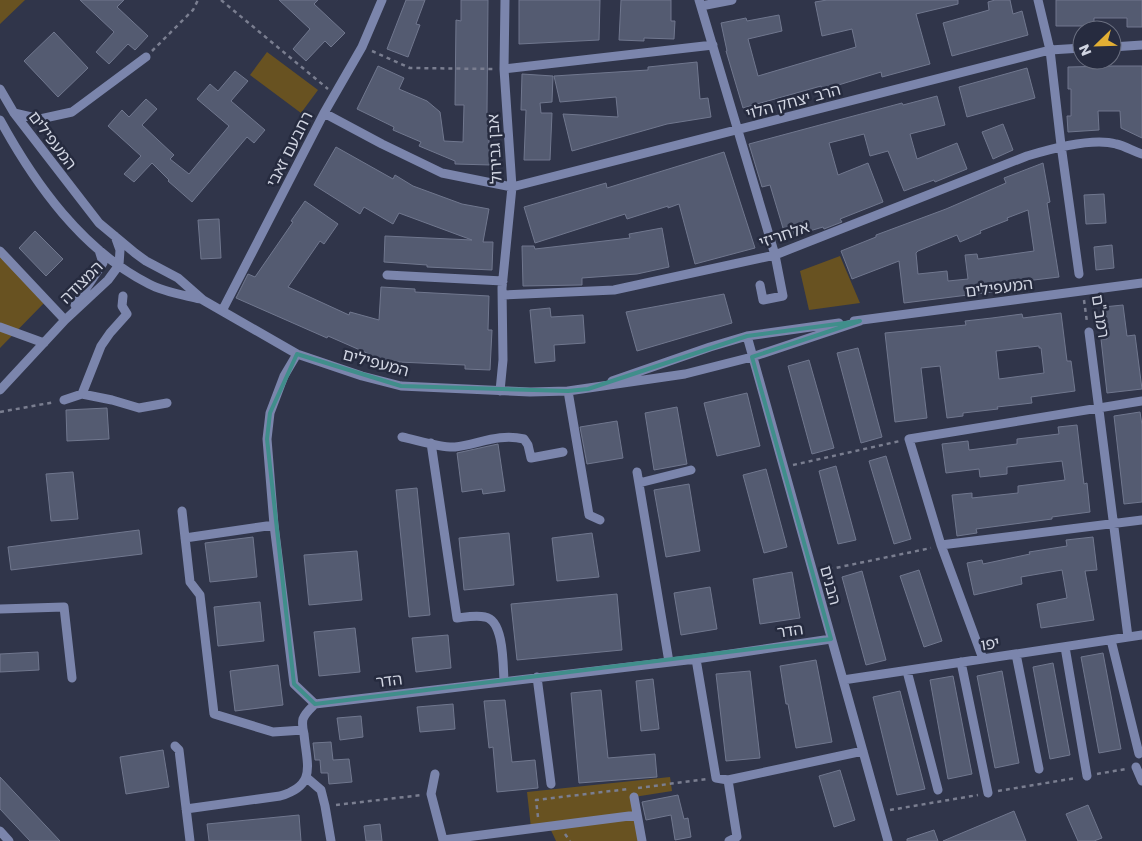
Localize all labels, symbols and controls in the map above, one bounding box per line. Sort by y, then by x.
north arrow [1072,20,1122,70]
text: N [1074,41,1096,59]
street label: הרב יצחק הלוי [743,78,843,125]
street label: המעפילים [23,106,82,174]
street label: רחבעם זאבי [261,107,318,191]
street label: אבן גבירול [481,113,508,184]
street label: אלחריזי [756,215,813,254]
street label: המצודה [55,256,108,309]
street label: המעפילים [964,272,1034,303]
street label: רמב"ם [1086,293,1115,339]
street label: המעפילים [340,343,412,382]
street label: הבנים [814,563,847,608]
street label: הדר [775,617,805,644]
street label: יפו [979,631,1001,656]
street label: הדר [375,667,404,694]

